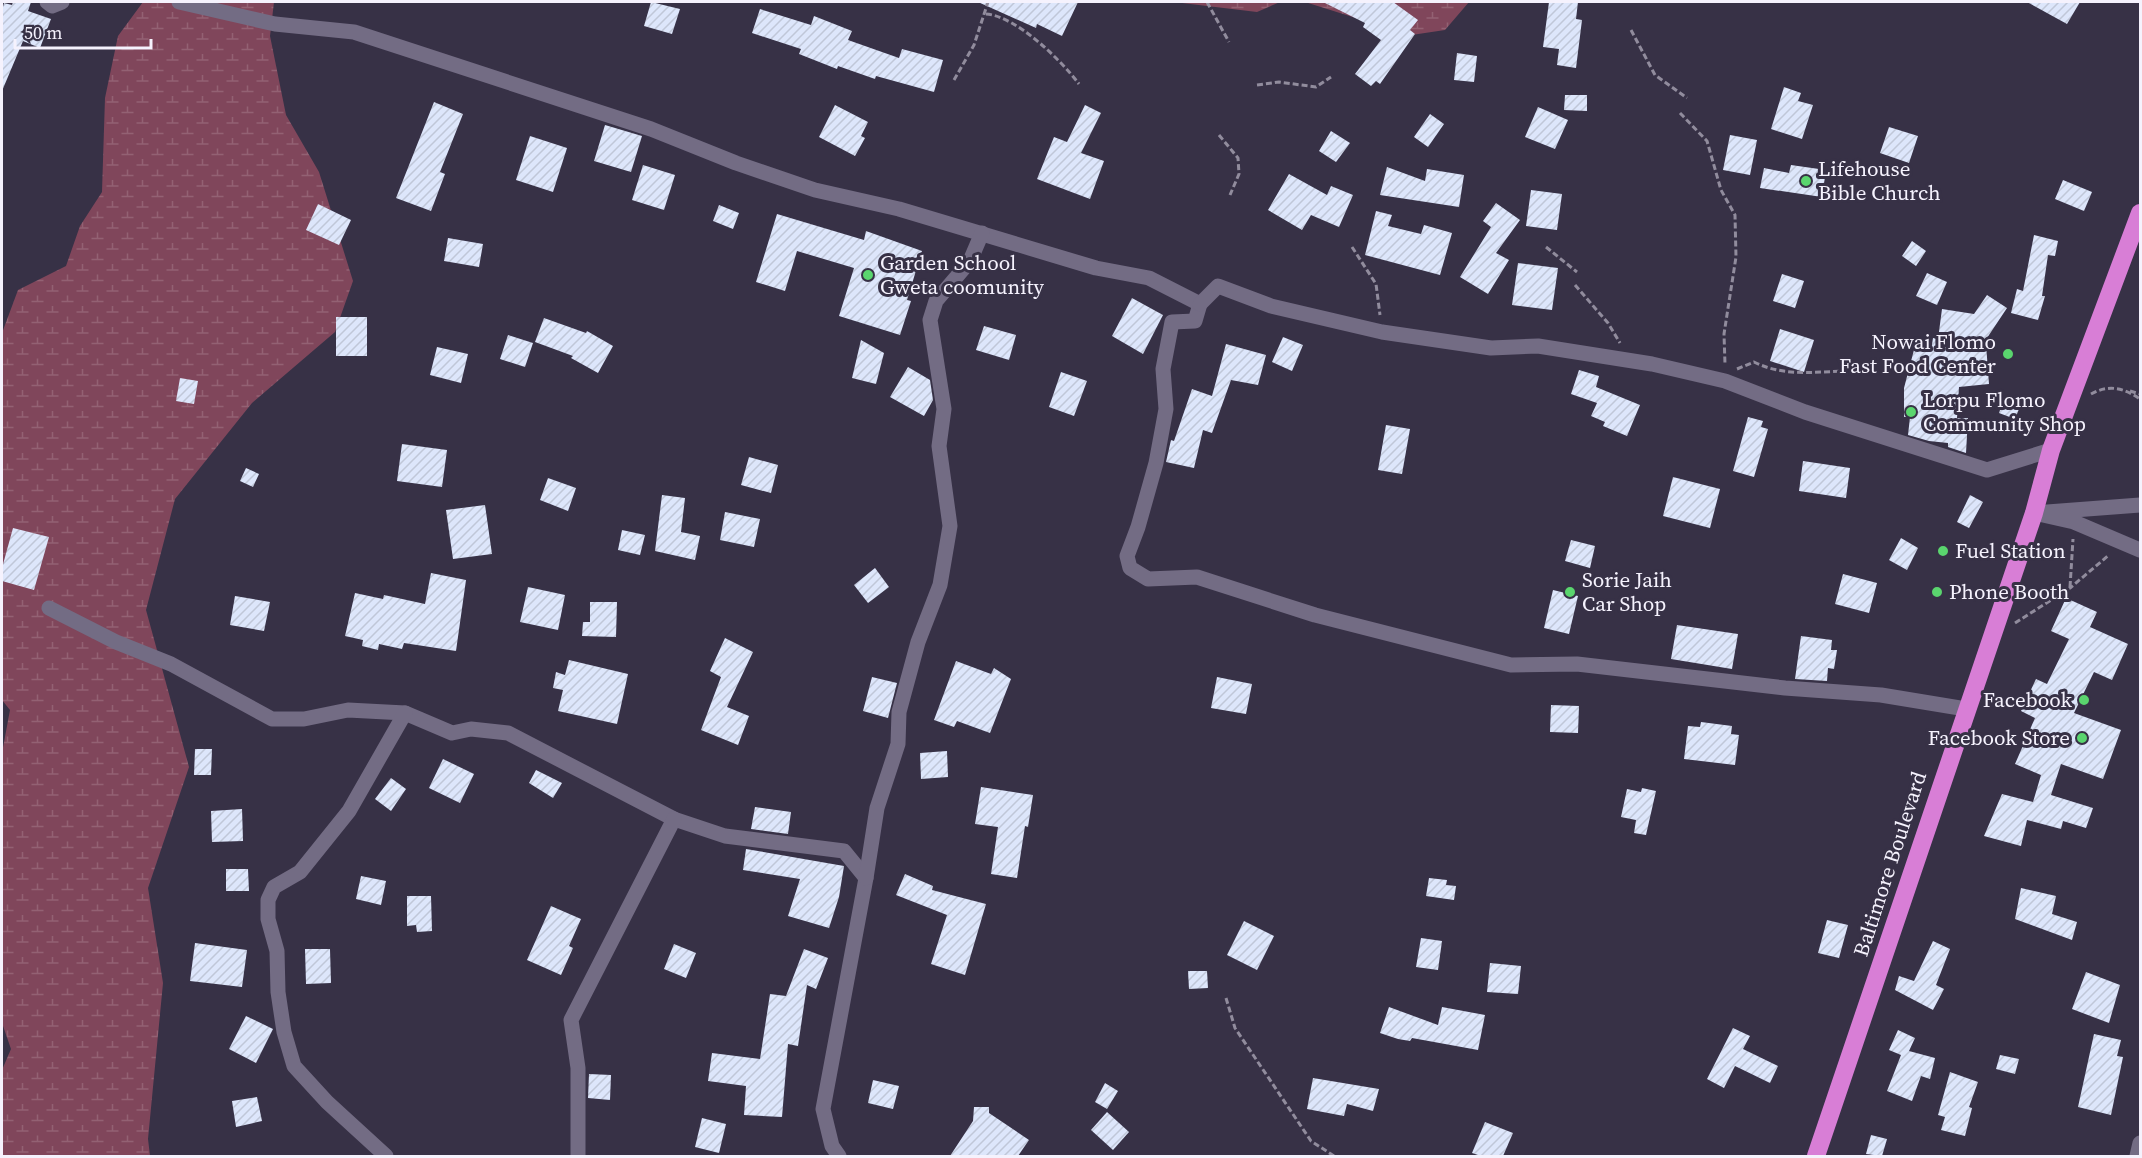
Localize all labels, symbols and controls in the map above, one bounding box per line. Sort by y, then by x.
scale bar [15,12,152,50]
text: 50 m [24,20,62,45]
place label: Lifehouse Bible Church [1818,154,1941,207]
marker: Lifehouse Bible Church [1799,174,1813,188]
place label: Garden School Gweta coomunity [880,248,1044,301]
marker: Garden School Gweta coomunity [861,268,875,282]
place label: Nowai Flomo Fast Food Center [1839,327,1996,380]
marker: Nowai Flomo Fast Food Center [2001,347,2015,361]
place label: Lorpu Flomo Community Shop [1923,385,2086,438]
marker: Lorpu Flomo Community Shop [1904,405,1918,419]
place label: Fuel Station [1955,536,2066,565]
marker: Fuel Station [1936,544,1950,558]
place label: Sorie Jaih Car Shop [1582,565,1672,618]
place label: Phone Booth [1949,577,2069,606]
marker: Sorie Jaih Car Shop [1563,585,1577,599]
marker: Phone Booth [1930,585,1944,599]
place label: Facebook [1983,685,2073,714]
marker: Facebook [2077,693,2091,707]
place label: Facebook Store [1928,723,2070,752]
marker: Facebook Store [2075,731,2089,745]
street label: Baltimore Boulevard [1846,768,1933,960]

